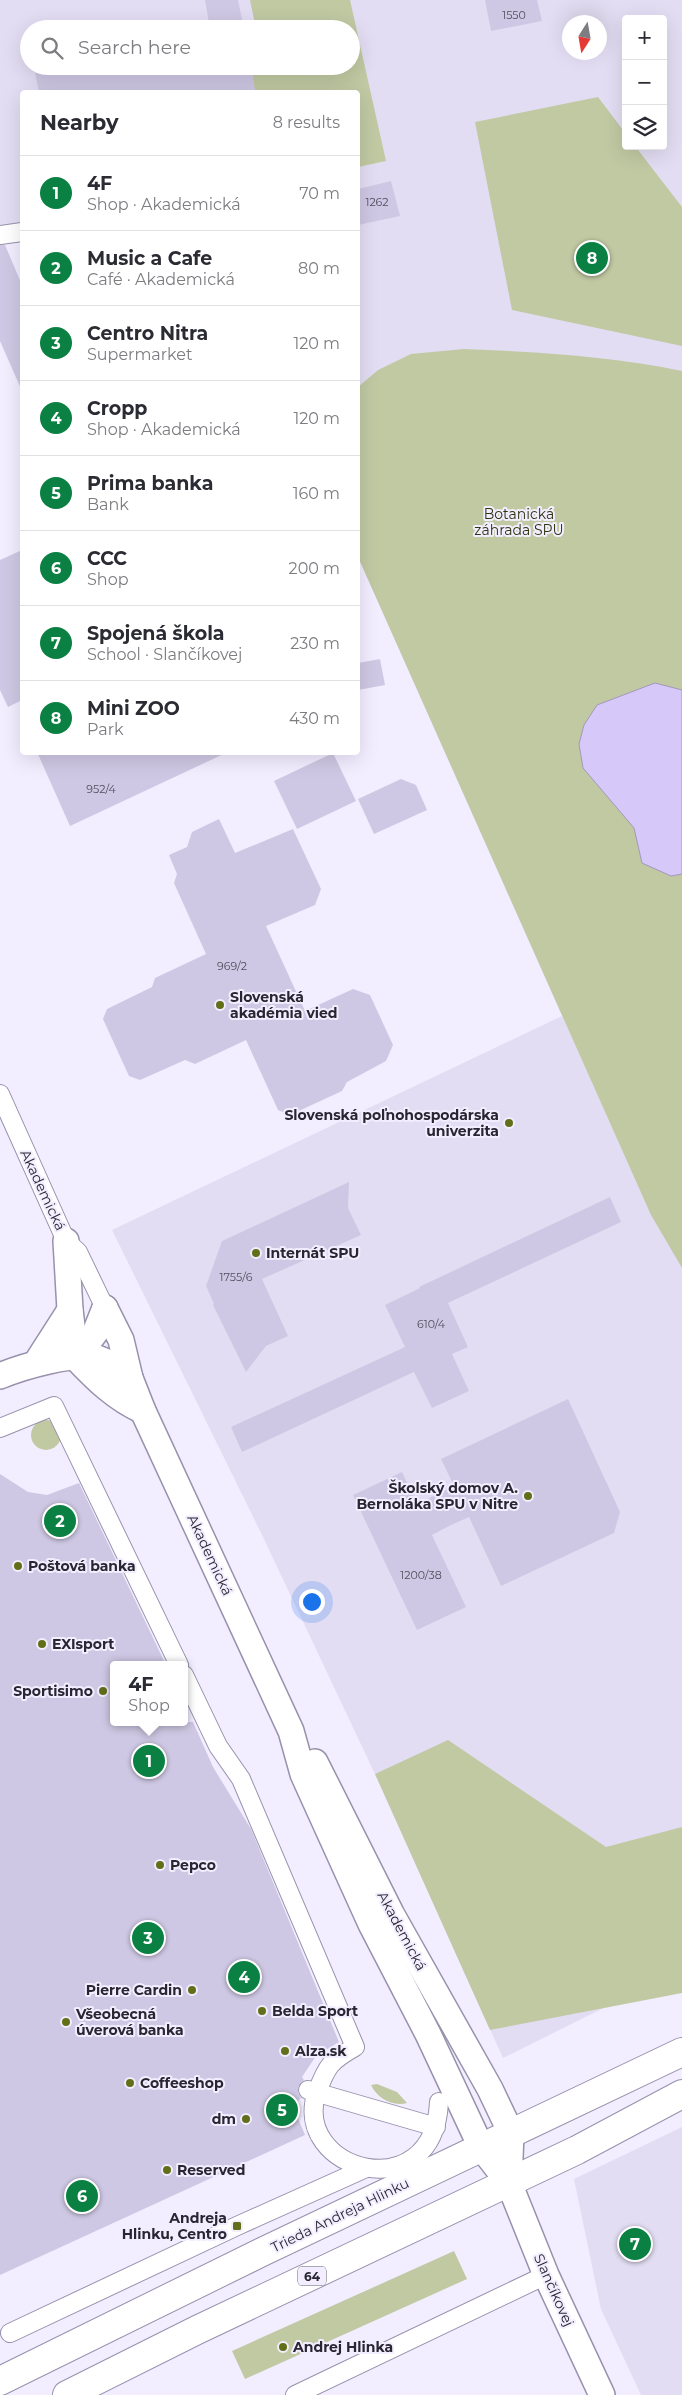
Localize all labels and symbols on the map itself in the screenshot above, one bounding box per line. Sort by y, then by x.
house number: 1550 [502,8,526,22]
north arrow [562,15,607,60]
house number: 1262 [365,195,389,209]
pin: 8 [576,239,608,277]
park label: Botanická záhrada SPU [474,505,564,539]
house number: 952/4 [86,782,116,796]
house number: 969/2 [217,959,247,973]
place label: Slovenská akadémia vied [230,988,338,1022]
marker: Slovenská akadémia vied [214,999,226,1011]
place label: Slovenská poľnohospodárska univerzita [284,1106,499,1140]
marker: Slovenská poľnohospodárska univerzita [503,1117,515,1129]
street label: Akademická [16,1147,70,1233]
place label: Internát SPU [266,1244,359,1262]
marker: Internát SPU [250,1247,262,1259]
house number: 1755/6 [220,1270,253,1284]
house number: 610/4 [417,1317,446,1331]
place label: Školský domov A. Bernoláka SPU v Nitre [356,1479,518,1513]
marker: Školský domov A. Bernoláka SPU v Nitre [522,1490,534,1502]
pin: 2 [44,1502,76,1540]
street label: Akademická [183,1512,237,1598]
place label: Poštová banka [28,1557,136,1575]
marker: Poštová banka [12,1560,24,1572]
house number: 1200/38 [400,1568,442,1582]
your location [299,1589,325,1615]
place label: EXIsport [52,1635,114,1653]
marker: EXIsport [36,1638,48,1650]
place label: Sportisimo [13,1682,93,1700]
marker: Sportisimo [97,1685,109,1697]
pin: 1 [133,1742,165,1780]
place label: Pepco [170,1856,216,1874]
marker: Pepco [154,1859,166,1871]
street label: Akademická [374,1888,430,1974]
pin: 3 [132,1919,164,1957]
pin: 4 [228,1958,260,1996]
place label: Pierre Cardin [86,1981,182,1999]
marker: Pierre Cardin [186,1984,198,1996]
place label: Belda Sport [272,2002,358,2020]
place label: Všeobecná úverová banka [75,2005,184,2039]
marker: Belda Sport [256,2005,268,2017]
marker: Všeobecná úverová banka [60,2016,72,2028]
place label: Alza.sk [294,2042,347,2060]
marker: Alza.sk [279,2045,291,2057]
place label: Coffeeshop [140,2074,224,2092]
marker: Coffeeshop [124,2077,136,2089]
pin: 5 [266,2091,298,2129]
place label: dm [212,2110,236,2128]
marker: dm [240,2113,252,2125]
place label: Reserved [177,2161,245,2179]
marker: Reserved [161,2164,173,2176]
street label: Trieda Andreja Hlinku [268,2174,412,2256]
pin: 6 [66,2177,98,2215]
place label: Andreja Hlinku, Centro [122,2209,227,2243]
marker: Andreja Hlinku, Centro [231,2220,243,2232]
pin: 7 [619,2225,651,2263]
street label: Slančíkovej [530,2251,578,2329]
road number: 64 [298,2266,326,2286]
place label: Andrej Hlinka [292,2338,393,2356]
marker: Andrej Hlinka [277,2341,289,2353]

